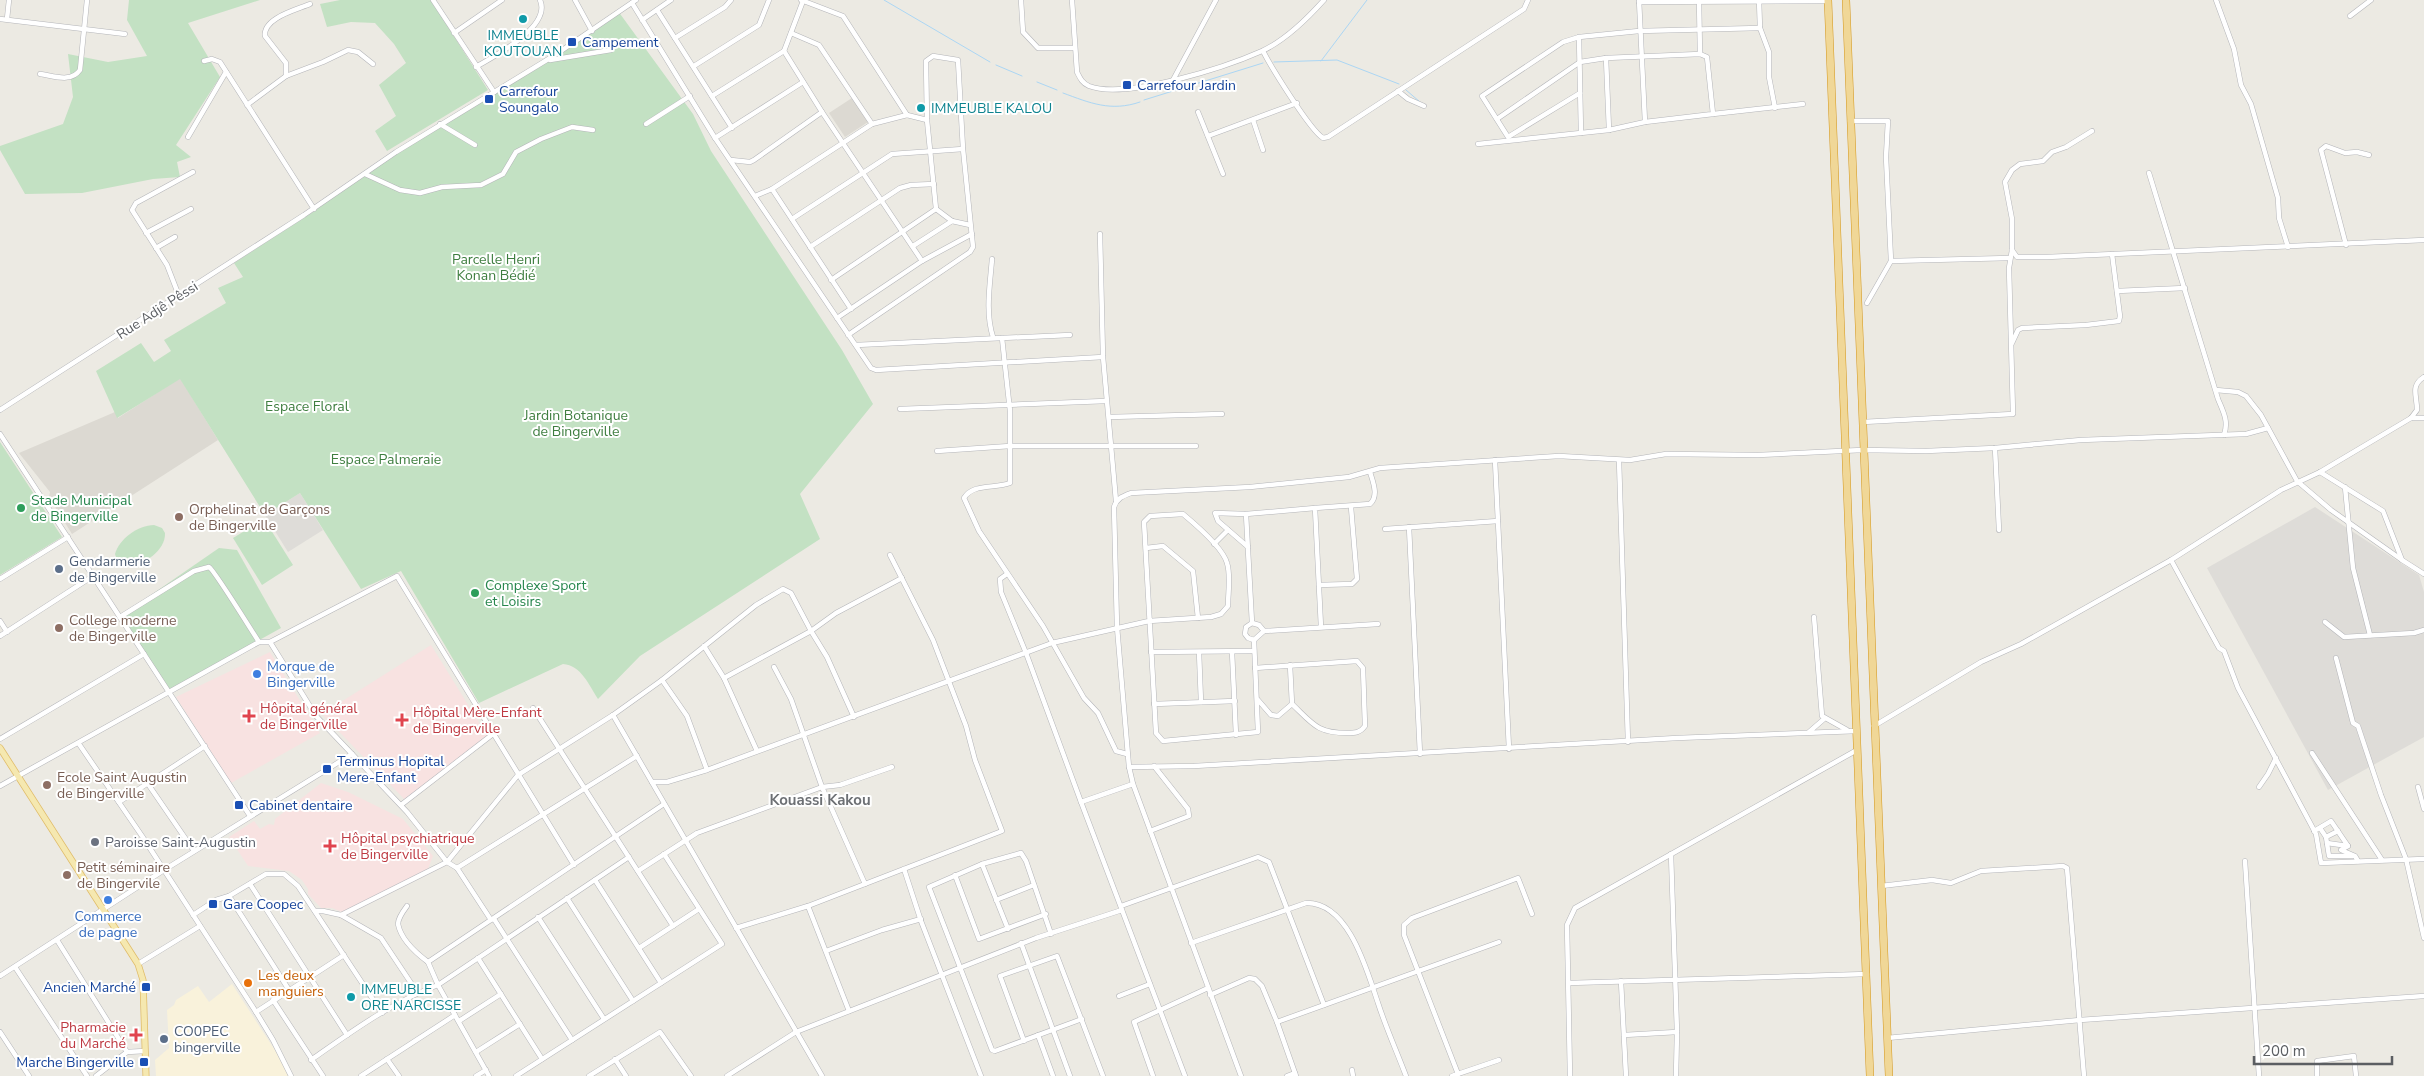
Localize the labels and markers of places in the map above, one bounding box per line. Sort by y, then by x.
marker: IMMEUBLE KOUTOUAN [517,13,529,25]
place label: IMMEUBLE KOUTOUAN [484,26,562,61]
place label: Campement [582,33,659,52]
marker: Campement [566,36,578,48]
place label: Carrefour Jardin [1137,76,1236,95]
marker: Carrefour Jardin [1121,79,1133,91]
place label: Carrefour Soungalo [499,82,559,117]
marker: Carrefour Soungalo [483,93,495,105]
place label: IMMEUBLE KALOU [931,99,1052,118]
marker: IMMEUBLE KALOU [915,102,927,114]
place label: Stade Municipal de Bingerville [31,491,132,526]
place label: Orphelinat de Garçons de Bingerville [189,500,330,535]
marker: Stade Municipal de Bingerville [15,502,27,514]
marker: Orphelinat de Garçons de Bingerville [173,511,185,523]
place label: Gendarmerie de Bingerville [69,552,156,587]
marker: Gendarmerie de Bingerville [53,563,65,575]
place label: Complexe Sport et Loisirs [485,576,587,611]
marker: Complexe Sport et Loisirs [469,587,481,599]
place label: College moderne de Bingerville [69,611,176,646]
marker: College moderne de Bingerville [53,622,65,634]
place label: Morque de Bingerville [267,657,335,692]
marker: Morque de Bingerville [251,668,263,680]
place label: Hôpital général de Bingerville [260,699,358,734]
place label: Hôpital Mère-Enfant de Bingerville [413,703,542,738]
marker: Hôpital général de Bingerville [242,709,256,723]
marker: Hôpital Mère-Enfant de Bingerville [395,713,409,727]
place label: Terminus Hopital Mere-Enfant [337,752,445,787]
marker: Terminus Hopital Mere-Enfant [321,763,333,775]
place label: Ecole Saint Augustin de Bingerville [57,768,187,803]
marker: Ecole Saint Augustin de Bingerville [41,779,53,791]
place label: Cabinet dentaire [249,796,352,815]
marker: Cabinet dentaire [233,799,245,811]
place label: Hôpital psychiatrique de Bingerville [341,829,475,864]
place label: Paroisse Saint-Augustin [105,833,256,852]
marker: Paroisse Saint-Augustin [89,836,101,848]
marker: Hôpital psychiatrique de Bingerville [323,839,337,853]
place label: Petit séminaire de Bingervile [77,858,170,893]
marker: Petit séminaire de Bingervile [61,869,73,881]
marker: Commerce de pagne [102,894,114,906]
place label: Gare Coopec [223,895,304,914]
marker: Gare Coopec [207,898,219,910]
place label: Commerce de pagne [75,907,141,942]
place label: Les deux manguiers [258,966,324,1001]
marker: Les deux manguiers [242,977,254,989]
place label: Ancien Marché [43,978,136,997]
place label: IMMEUBLE ORE NARCISSE [361,980,461,1015]
marker: Ancien Marché [140,981,152,993]
marker: IMMEUBLE ORE NARCISSE [345,991,357,1003]
place label: Pharmacie du Marché [60,1018,126,1053]
place label: CO0PEC bingerville [174,1022,241,1057]
marker: Pharmacie du Marché [130,1029,142,1041]
marker: CO0PEC bingerville [158,1033,170,1045]
place label: Marche Bingerville [16,1053,134,1072]
marker: Marche Bingerville [138,1056,150,1068]

